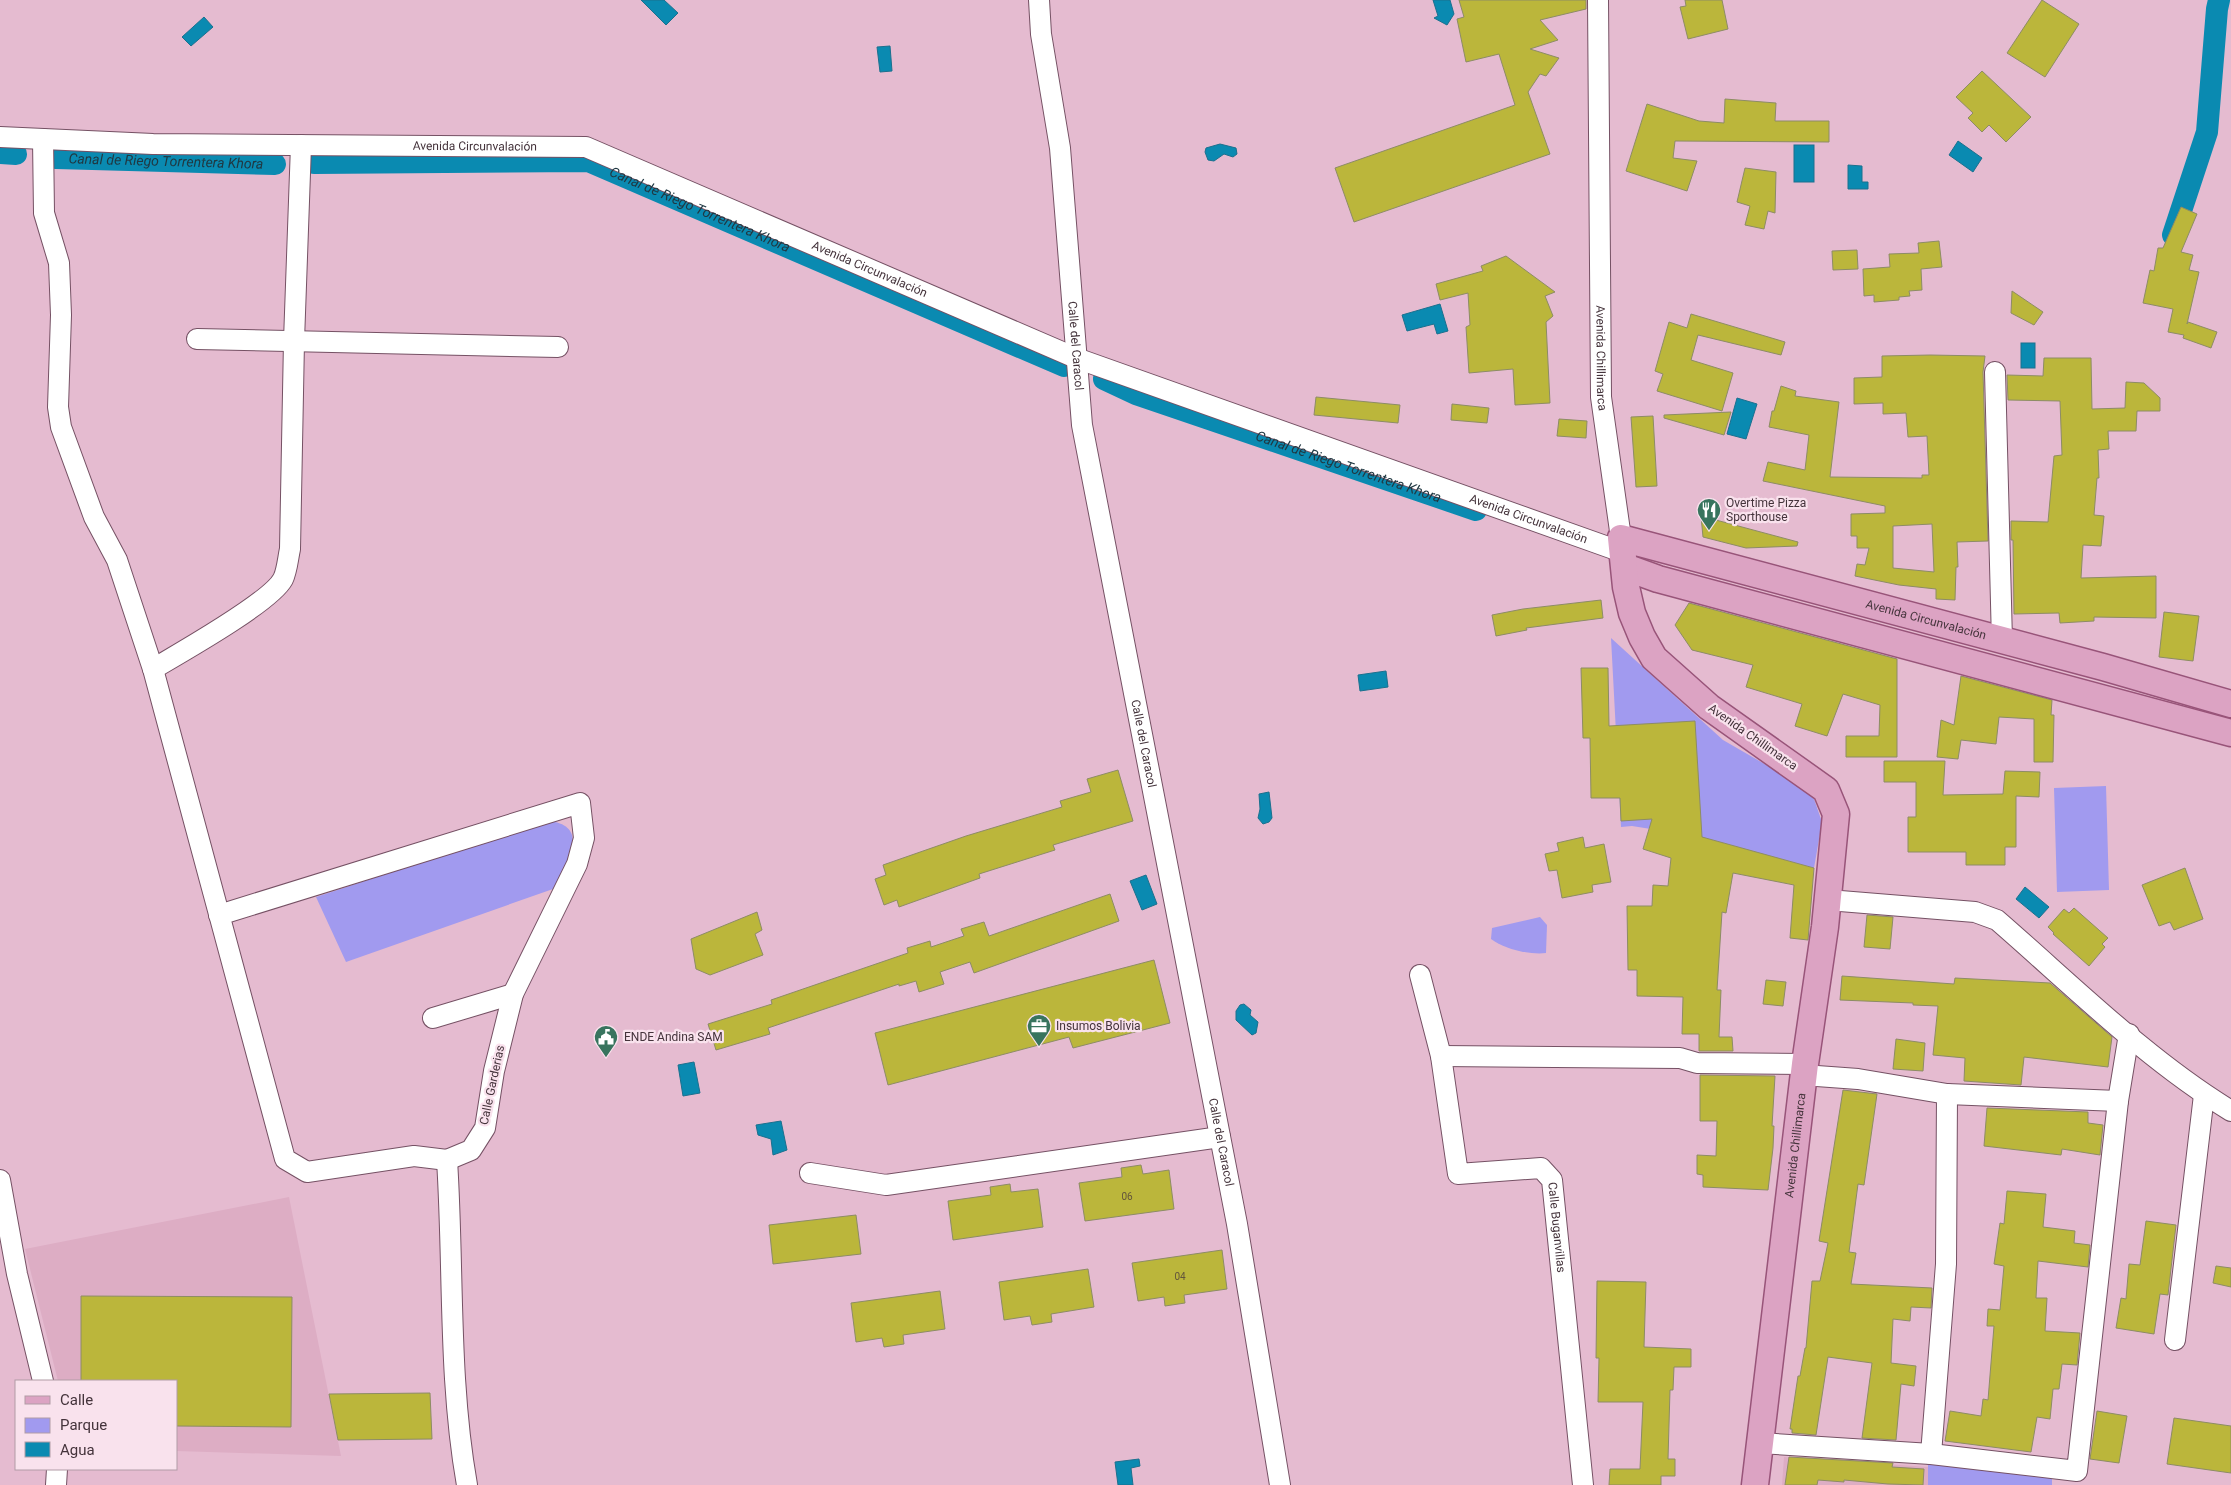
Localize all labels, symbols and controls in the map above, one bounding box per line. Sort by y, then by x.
street label: Avenida Circunvalación [413,139,537,154]
water label: Canal de Riego Torrentera Khora [68,150,264,172]
water label: Canal de Riego Torrentera Khora [607,163,793,255]
street label: Avenida Circunvalación [810,238,929,300]
street label: Calle del Caracol [1065,301,1086,391]
street label: Avenida Chillimarca [1593,305,1610,412]
water label: Canal de Riego Torrentera Khora [1254,427,1443,506]
street label: Avenida Circunvalación [1468,491,1589,546]
place label: Overtime Pizza Sporthouse [1726,496,1806,524]
restaurant icon: Overtime Pizza Sporthouse [1696,497,1722,531]
street label: Avenida Circunvalación [1864,597,1988,642]
street label: Calle del Caracol [1128,698,1159,789]
street label: Avenida Chillimarca [1706,701,1800,773]
office icon: Insumos Bolivia [1026,1013,1052,1047]
place label: Insumos Bolivia [1056,1019,1141,1033]
public building icon: ENDE Andina SAM [593,1024,619,1058]
place label: ENDE Andina SAM [624,1030,723,1044]
street label: Calle Garderias [477,1044,507,1126]
street label: Avenida Chillimarca [1782,1092,1809,1199]
street label: Calle del Caracol [1206,1097,1236,1187]
street label: Calle Buganvillas [1545,1181,1568,1273]
house number: 06 [1121,1191,1133,1202]
house number: 04 [1174,1271,1186,1282]
legend [15,1380,178,1470]
text: Calle [60,1391,93,1409]
text: Parque [60,1416,107,1434]
text: Agua [60,1441,95,1459]

